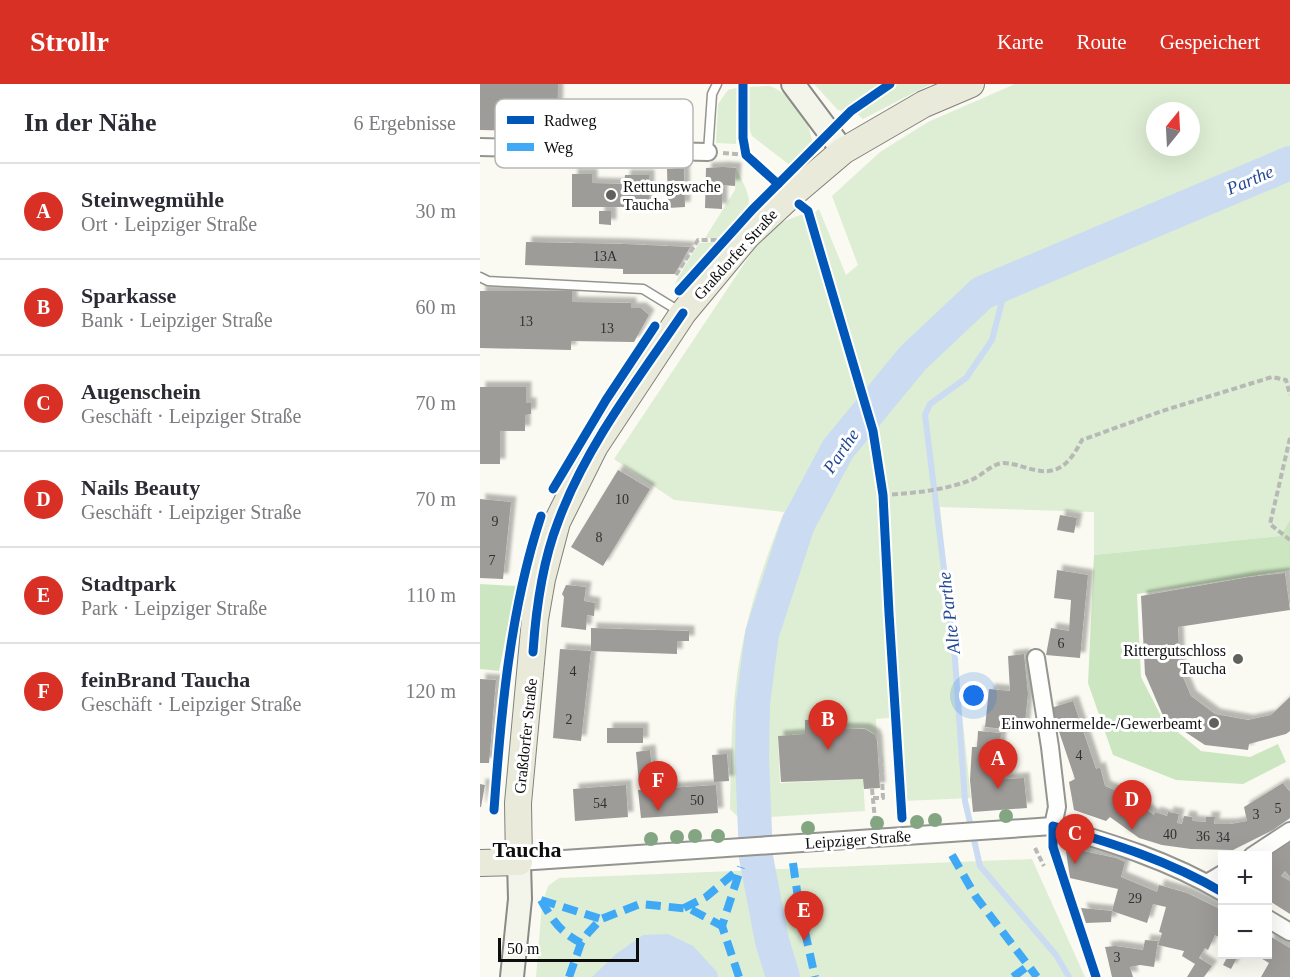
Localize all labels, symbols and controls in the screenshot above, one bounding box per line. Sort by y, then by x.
text: Strollr [30,26,109,57]
text: Karte [997,30,1044,54]
text: Route [1077,30,1127,54]
text: Gespeichert [1160,30,1260,54]
legend [495,99,693,168]
north arrow [1146,102,1200,156]
text: In der Nähe [24,108,156,137]
text: 6 Ergebnisse [354,112,456,134]
text: Radweg [544,112,596,130]
text: Weg [544,139,573,157]
water label: Parthe [1223,161,1276,199]
place label: Rettungswache Taucha [623,178,721,213]
text: Steinwegmühle [81,187,224,212]
marker: Rettungswache Taucha [604,188,618,202]
text: A [36,200,51,222]
text: 30 m [415,200,456,222]
street label: Graßdorfer Straße [690,206,780,303]
text: Ort · Leipziger Straße [81,213,257,235]
house number: 13A [593,249,618,264]
text: Sparkasse [81,283,176,308]
text: B [37,296,50,318]
text: 60 m [415,296,456,318]
text: Bank · Leipziger Straße [81,309,273,331]
house number: 13 [519,314,533,329]
house number: 13 [600,321,614,336]
text: Augenschein [81,379,201,404]
text: C [36,392,51,414]
text: 70 m [415,392,456,414]
text: Geschäft · Leipziger Straße [81,405,301,427]
water label: Parthe [818,425,863,478]
text: Nails Beauty [81,475,200,500]
text: D [36,488,51,510]
text: 70 m [415,488,456,510]
house number: 10 [615,492,629,507]
text: Geschäft · Leipziger Straße [81,501,301,523]
house number: 9 [492,514,499,529]
house number: 8 [596,530,603,545]
house number: 7 [489,553,496,568]
text: Stadtpark [81,571,176,596]
water label: Alte Parthe [934,571,964,656]
text: E [37,584,50,606]
text: 110 m [406,584,456,606]
text: Park · Leipziger Straße [81,597,267,619]
house number: 6 [1058,636,1065,651]
place label: Rittergutschloss Taucha [1123,642,1226,677]
marker: Rittergutschloss Taucha [1231,652,1245,666]
house number: 4 [570,664,577,679]
text: feinBrand Taucha [81,667,250,692]
street label: Graßdorfer Straße [511,678,540,795]
text: F [37,680,50,702]
text: 120 m [405,680,456,702]
your location [959,681,988,710]
text: Geschäft · Leipziger Straße [81,693,301,715]
pin: B [808,700,848,750]
house number: 2 [566,712,573,727]
place label: Einwohnermelde-/Gewerbeamt [1001,715,1203,732]
marker: Einwohnermelde-/Gewerbeamt [1207,716,1221,730]
pin: A [978,740,1018,789]
house number: 4 [1076,748,1083,763]
pin: F [638,762,678,811]
pin: D [1112,780,1152,830]
house number: 50 [690,793,704,808]
house number: 54 [593,796,607,811]
house number: 5 [1275,801,1282,816]
house number: 3 [1253,807,1260,822]
pin: C [1056,814,1094,864]
street label: Leipziger Straße [804,827,912,853]
house number: 40 [1163,827,1177,842]
house number: 36 [1196,829,1210,844]
house number: 34 [1216,830,1230,845]
district label: Taucha [493,837,561,862]
map controls [1218,851,1272,959]
button: + [1218,851,1272,905]
house number: 29 [1128,891,1142,906]
pin: E [784,892,824,941]
button: − [1218,905,1272,959]
scale bar [498,935,639,962]
text: 50 m [507,940,539,957]
house number: 3 [1114,950,1121,965]

